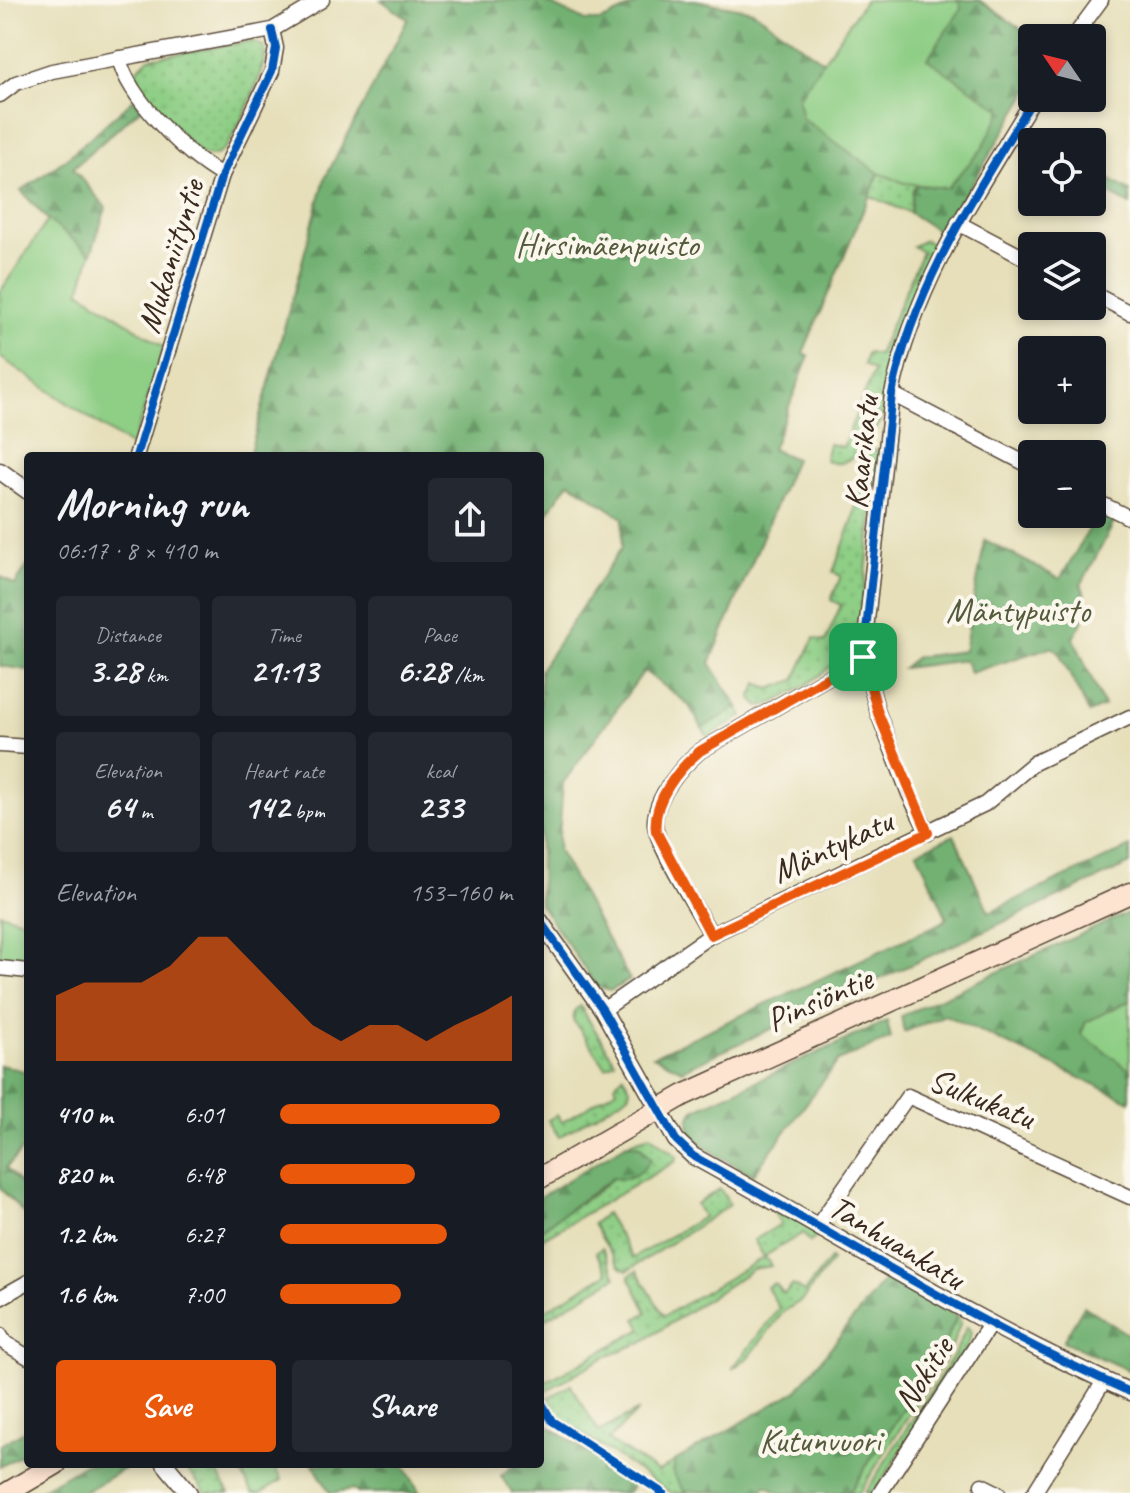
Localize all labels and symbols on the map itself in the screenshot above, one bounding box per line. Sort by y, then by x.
north arrow [1018,24,1106,112]
street label: Mukaniityntie [126,172,214,338]
park label: Hirsimäenpuisto [516,223,700,266]
street label: Kaarikatu [834,391,889,511]
park label: Mäntypuisto [946,589,1092,632]
pin [829,623,897,691]
street label: Mäntykatu [765,798,902,893]
street label: Pinsiöntie [759,956,881,1041]
street label: Sulkukatu [923,1058,1043,1139]
street label: Tanhuankatu [821,1185,975,1301]
street label: Nokitie [883,1326,964,1419]
park label: Kutunvuori [759,1419,884,1462]

